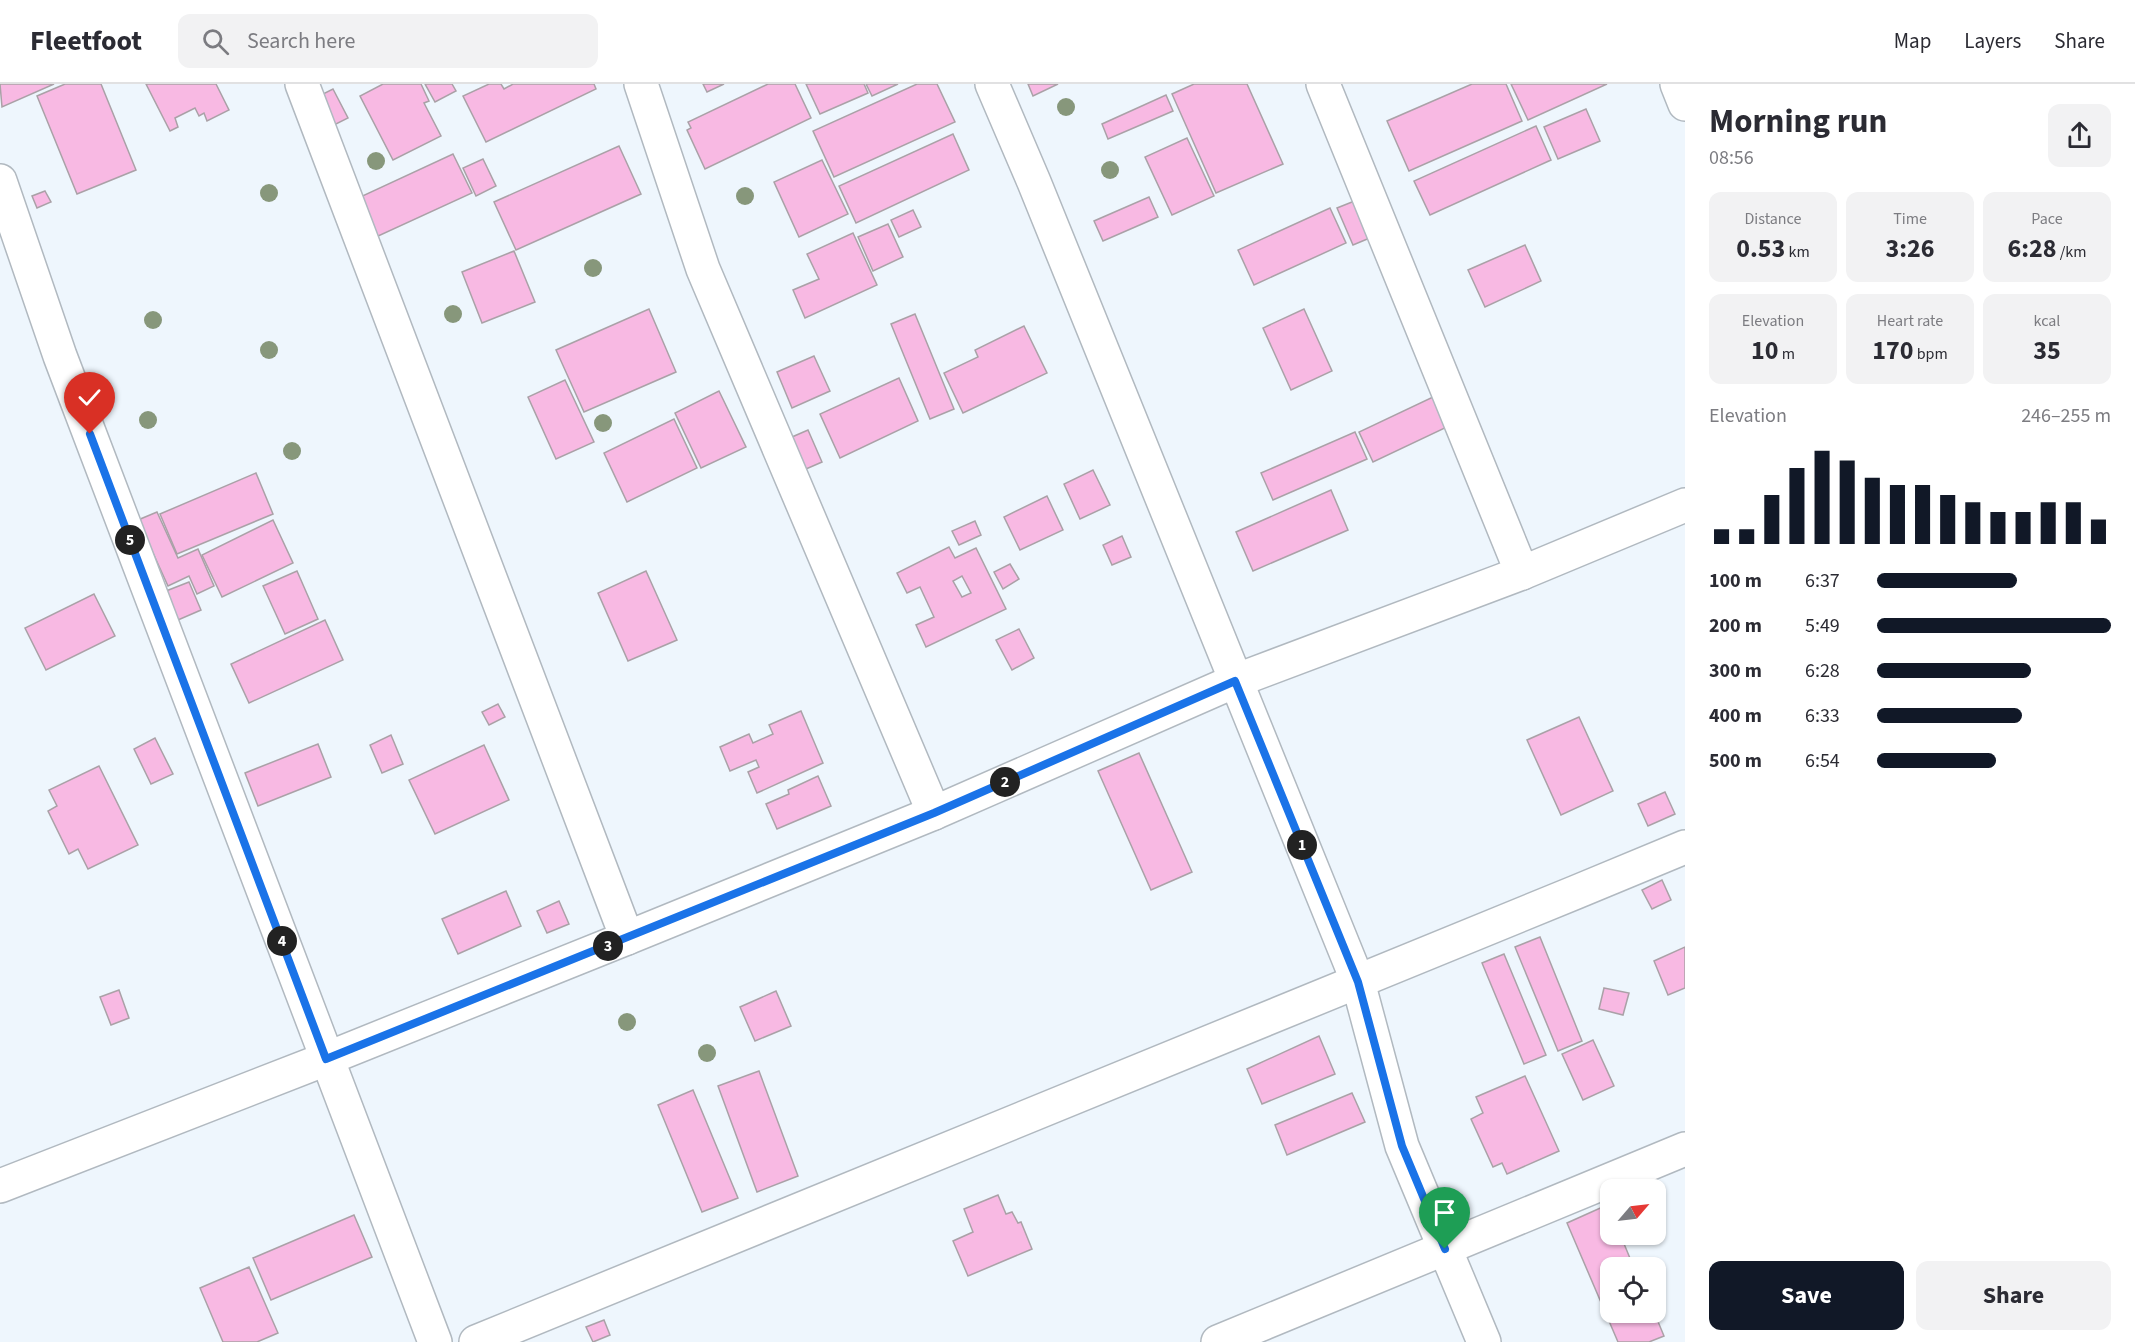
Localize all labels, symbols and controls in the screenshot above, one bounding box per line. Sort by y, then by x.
search box [178,14,598,68]
text: Fleetfoot [30,21,142,61]
icon: search [199,25,232,58]
text: Search here [247,25,355,57]
text: Map [1894,26,1931,56]
text: Layers [1964,26,2021,56]
text: Share [2054,26,2105,56]
text: Morning run [1709,98,1887,145]
button: share [2048,104,2111,167]
text: 08:56 [1709,144,1754,172]
text: Distance [1745,208,1801,230]
text: Time [1893,208,1927,230]
text: Pace [2031,208,2063,230]
text: 0.53 [1736,230,1785,267]
text: 3:26 [1886,230,1934,267]
text: 6:28 [2008,230,2057,267]
text: km [1785,241,1810,263]
text: /km [2057,241,2086,263]
text: Elevation [1742,310,1804,332]
text: Heart rate [1877,310,1943,332]
text: kcal [2034,310,2060,332]
text: 10 [1751,332,1779,369]
text: 170 [1872,332,1913,369]
text: 35 [2033,332,2061,369]
text: m [1779,343,1795,365]
text: bpm [1913,343,1948,365]
pin [64,372,115,434]
icon: check [73,381,106,414]
text: Elevation [1709,402,1787,430]
text: 246–255 m [2021,402,2111,430]
pin: 5 [115,525,145,555]
text: 5 [126,529,134,551]
text: 100 m [1709,567,1762,595]
text: 6:37 [1805,567,1840,595]
text: 200 m [1709,612,1762,640]
text: 5:49 [1805,612,1840,640]
text: 300 m [1709,657,1762,685]
text: 6:28 [1805,657,1840,685]
text: 400 m [1709,702,1762,730]
text: 6:33 [1805,702,1840,730]
text: 500 m [1709,747,1762,775]
text: 6:54 [1805,747,1840,775]
pin: 2 [990,767,1020,797]
text: 2 [1001,771,1009,793]
pin: 1 [1287,830,1317,860]
text: 1 [1298,834,1306,856]
pin: 4 [267,926,297,956]
text: 4 [278,930,286,952]
pin: 3 [593,931,623,961]
text: 3 [604,935,612,957]
north arrow [1600,1179,1666,1245]
map controls [1600,1179,1666,1323]
pin [1419,1187,1470,1249]
icon: arrive [1428,1196,1461,1229]
button: locate [1600,1257,1666,1323]
button: Save [1709,1261,1904,1330]
button: Share [1916,1261,2111,1330]

